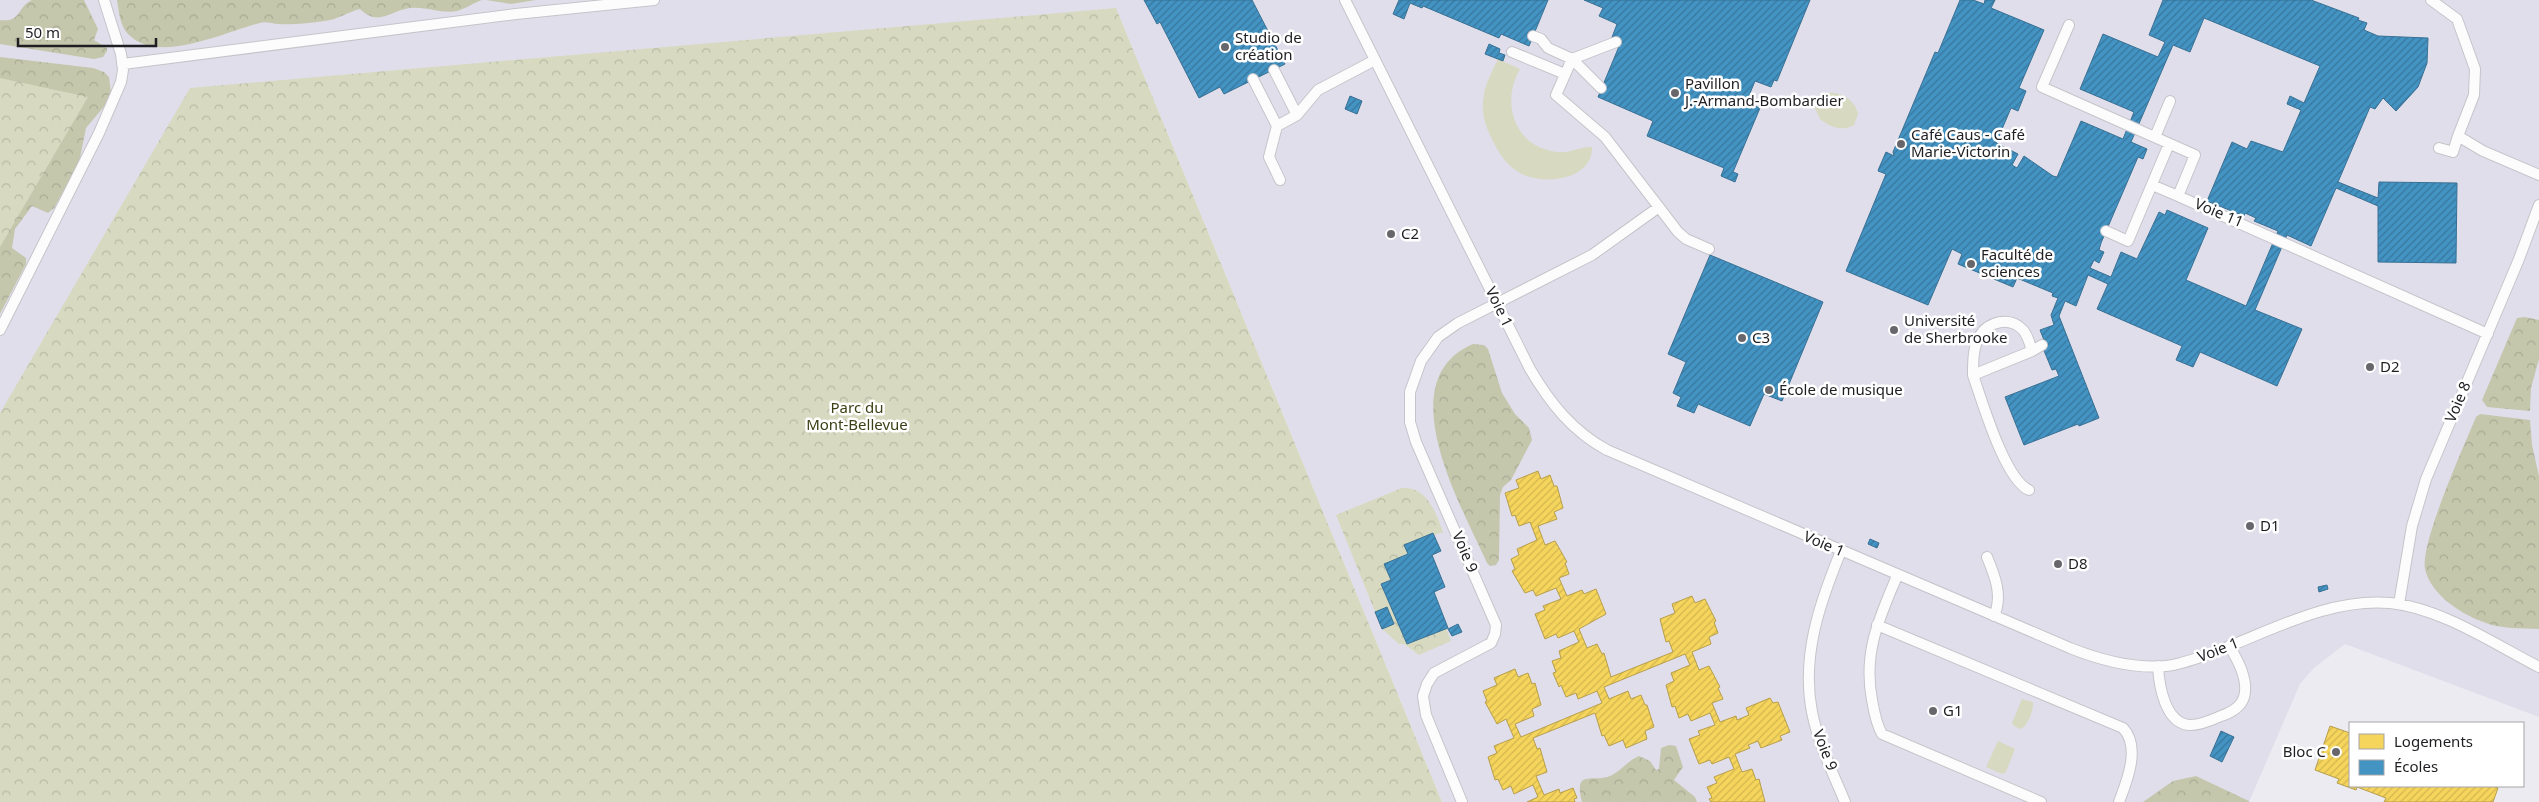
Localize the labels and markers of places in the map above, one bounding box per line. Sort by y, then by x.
place label: Studio de création [1235,27,1302,64]
marker: Studio de création [1219,41,1231,53]
place label: Pavillon J.-Armand-Bombardier [1683,73,1844,110]
marker: Pavillon J.-Armand-Bombardier [1669,87,1681,99]
place label: Café Caus - Café Marie-Victorin [1911,124,2025,161]
marker: Café Caus - Café Marie-Victorin [1895,138,1907,150]
place label: C2 [1401,223,1419,243]
marker: C2 [1385,228,1397,240]
place label: Faculté de sciences [1981,244,2053,281]
marker: Faculté de sciences [1965,258,1977,270]
place label: Université de Sherbrooke [1904,310,2008,347]
marker: Université de Sherbrooke [1888,324,1900,336]
place label: C3 [1752,327,1770,347]
marker: C3 [1736,332,1748,344]
place label: D2 [2380,356,2400,376]
marker: D2 [2364,361,2376,373]
place label: École de musique [1779,379,1903,399]
marker: École de musique [1763,384,1775,396]
place label: D1 [2260,515,2280,535]
marker: D1 [2244,520,2256,532]
place label: D8 [2068,553,2088,573]
marker: D8 [2052,558,2064,570]
place label: G1 [1943,700,1963,720]
marker: G1 [1927,705,1939,717]
place label: Bloc C [2283,741,2327,761]
marker: Bloc C [2330,746,2342,758]

